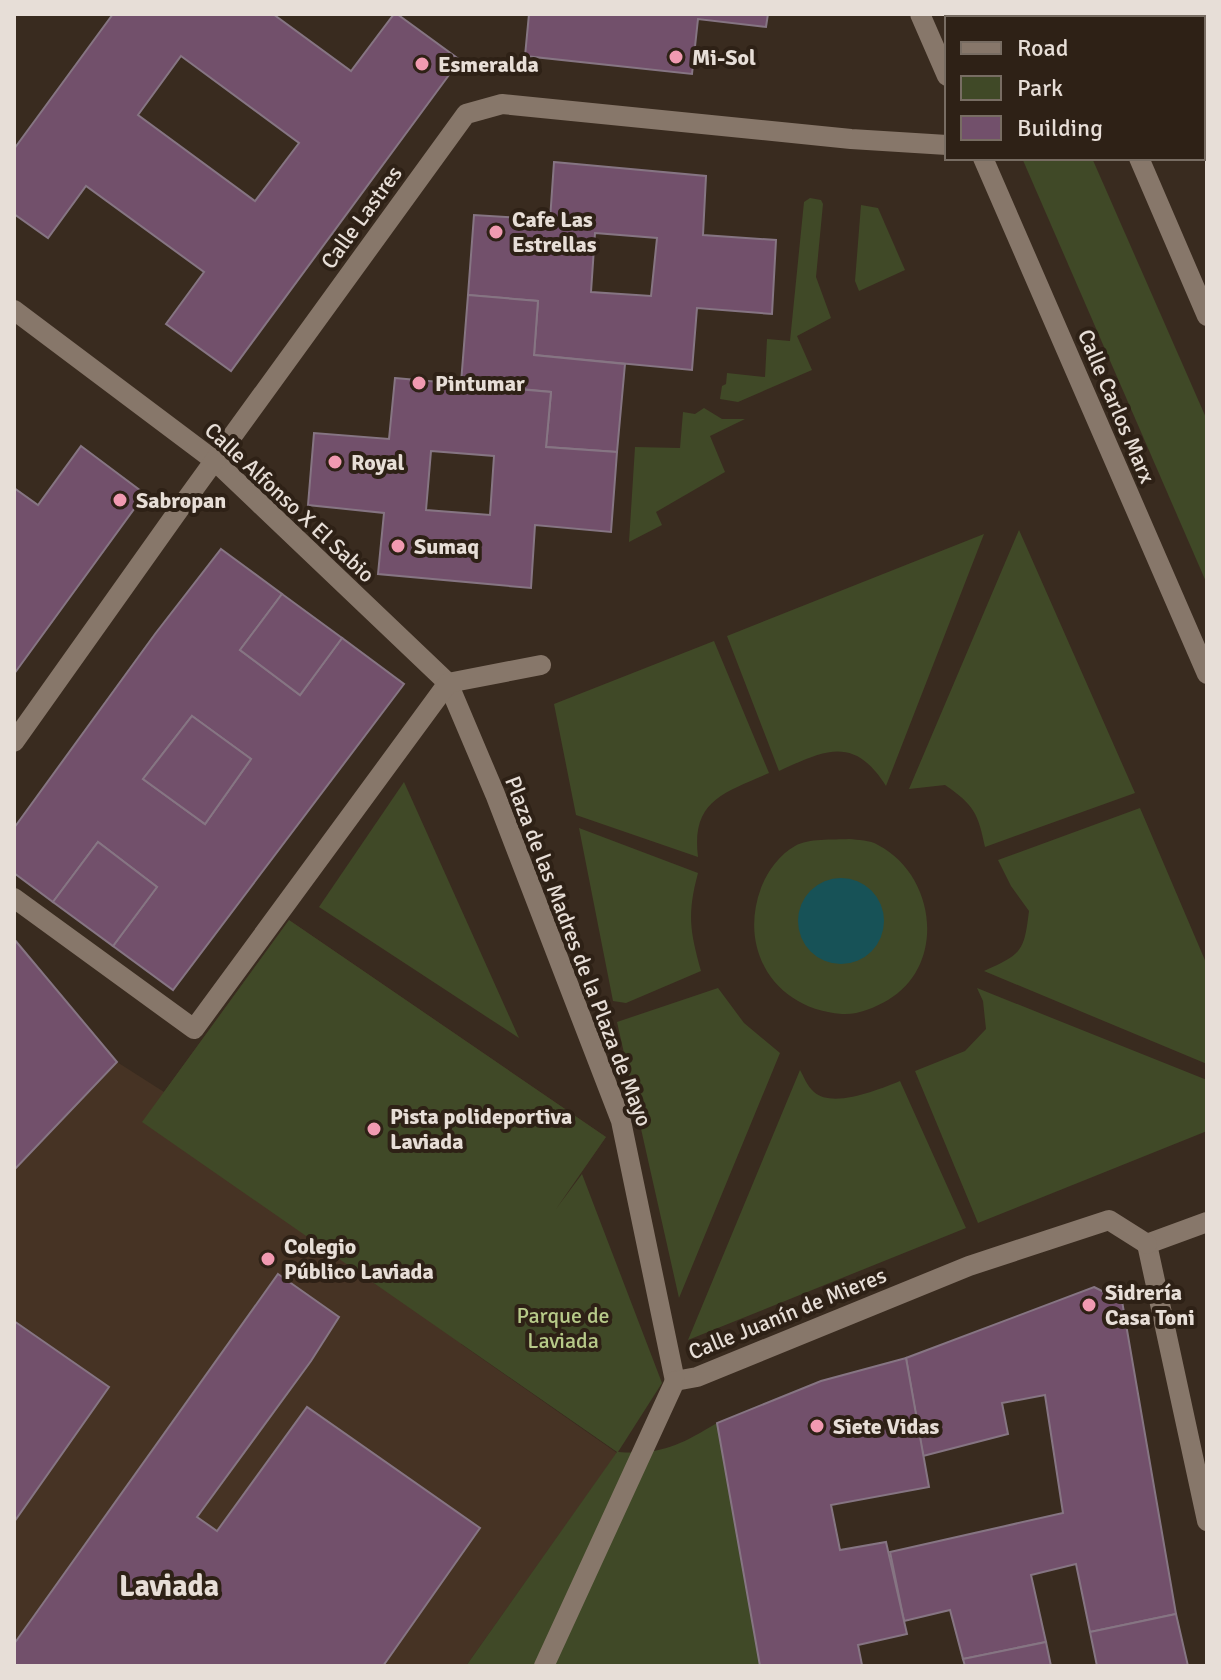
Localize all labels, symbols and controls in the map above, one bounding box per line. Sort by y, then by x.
legend [945,16,1205,160]
text: Road [1017,33,1068,63]
place label: Mi-Sol [692,44,756,71]
marker: Mi-Sol [667,48,685,66]
place label: Esmeralda [438,51,539,78]
marker: Esmeralda [413,55,431,73]
text: Park [1017,73,1063,103]
text: Building [1017,113,1103,143]
street label: Calle Lastres [315,161,408,274]
place label: Cafe Las Estrellas [512,206,597,258]
marker: Cafe Las Estrellas [487,223,505,241]
street label: Calle Carlos Marx [1072,325,1161,487]
place label: Pintumar [435,370,525,397]
marker: Pintumar [410,374,428,392]
street label: Calle Alfonso X El Sabio [199,417,380,588]
place label: Royal [351,449,404,476]
marker: Royal [326,453,344,471]
place label: Sabropan [136,487,226,514]
marker: Sabropan [111,491,129,509]
place label: Sumaq [414,533,479,560]
marker: Sumaq [389,537,407,555]
street label: Plaza de las Madres de la Plaza de Mayo [499,772,658,1130]
place label: Pista polideportiva Laviada [390,1103,572,1155]
marker: Pista polideportiva Laviada [365,1120,383,1138]
place label: Colegio Público Laviada [284,1233,434,1285]
marker: Colegio Público Laviada [259,1250,277,1268]
street label: Calle Juanín de Mieres [684,1261,890,1366]
place label: Sidrería Casa Toni [1105,1279,1195,1331]
marker: Sidrería Casa Toni [1080,1296,1098,1314]
park label: Parque de Laviada [516,1302,610,1354]
place label: Siete Vidas [833,1413,940,1440]
marker: Siete Vidas [808,1417,826,1435]
district label: Laviada [119,1568,219,1605]

